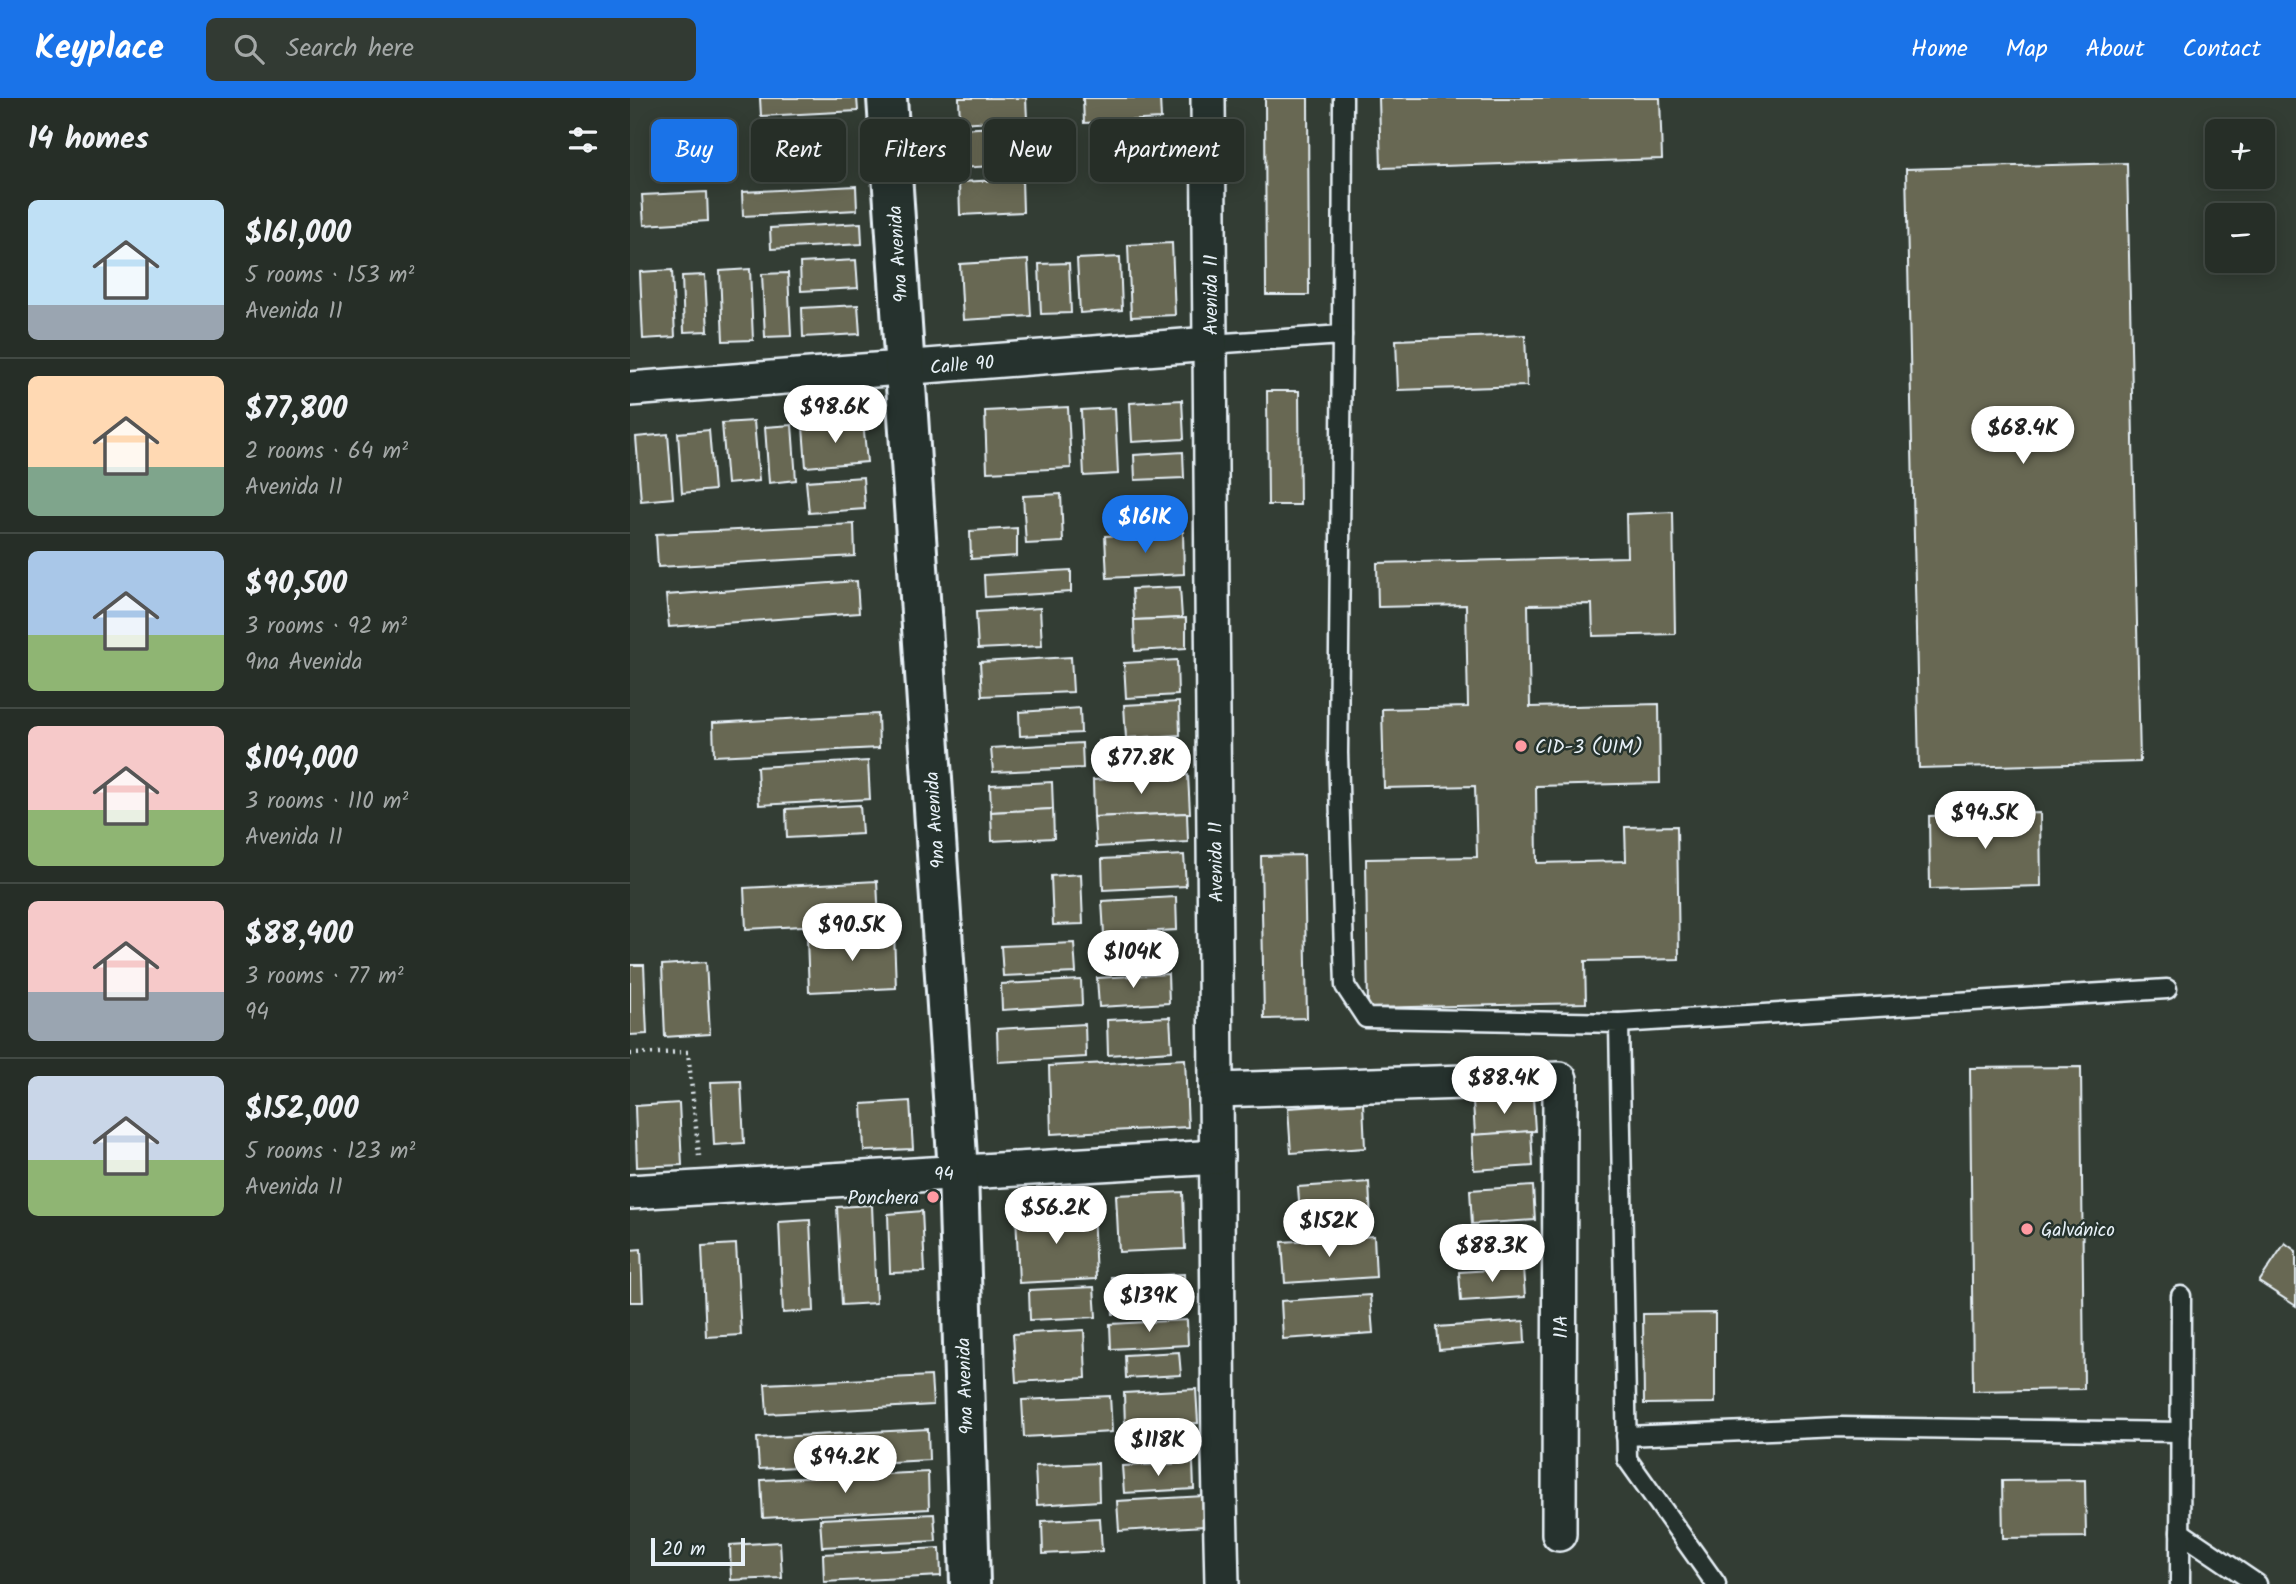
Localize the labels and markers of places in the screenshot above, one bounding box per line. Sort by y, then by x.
pin: $98.6K [778,386,892,445]
pin: $68.4K [1966,406,2080,466]
pin: $161K [1096,496,1194,555]
place label: CID-3 (UIM) [1535,733,1643,763]
pin: $77.8K [1084,736,1198,796]
marker: CID-3 (UIM) [1513,738,1529,754]
pin: $94.5K [1928,792,2042,851]
pin: $90.5K [795,904,909,963]
pin: $104K [1084,930,1182,990]
pin: $88.4K [1447,1056,1561,1116]
place label: Ponchera [848,1184,919,1214]
pin: $56.2K [999,1186,1113,1246]
marker: Ponchera [925,1189,941,1205]
pin: $152K [1280,1200,1378,1259]
place label: Galvánico [2041,1216,2115,1246]
marker: Galvánico [2019,1221,2035,1237]
pin: $88.3K [1435,1224,1549,1284]
pin: $139K [1100,1274,1198,1334]
pin: $118K [1109,1418,1207,1478]
pin: $94.2K [788,1436,902,1495]

